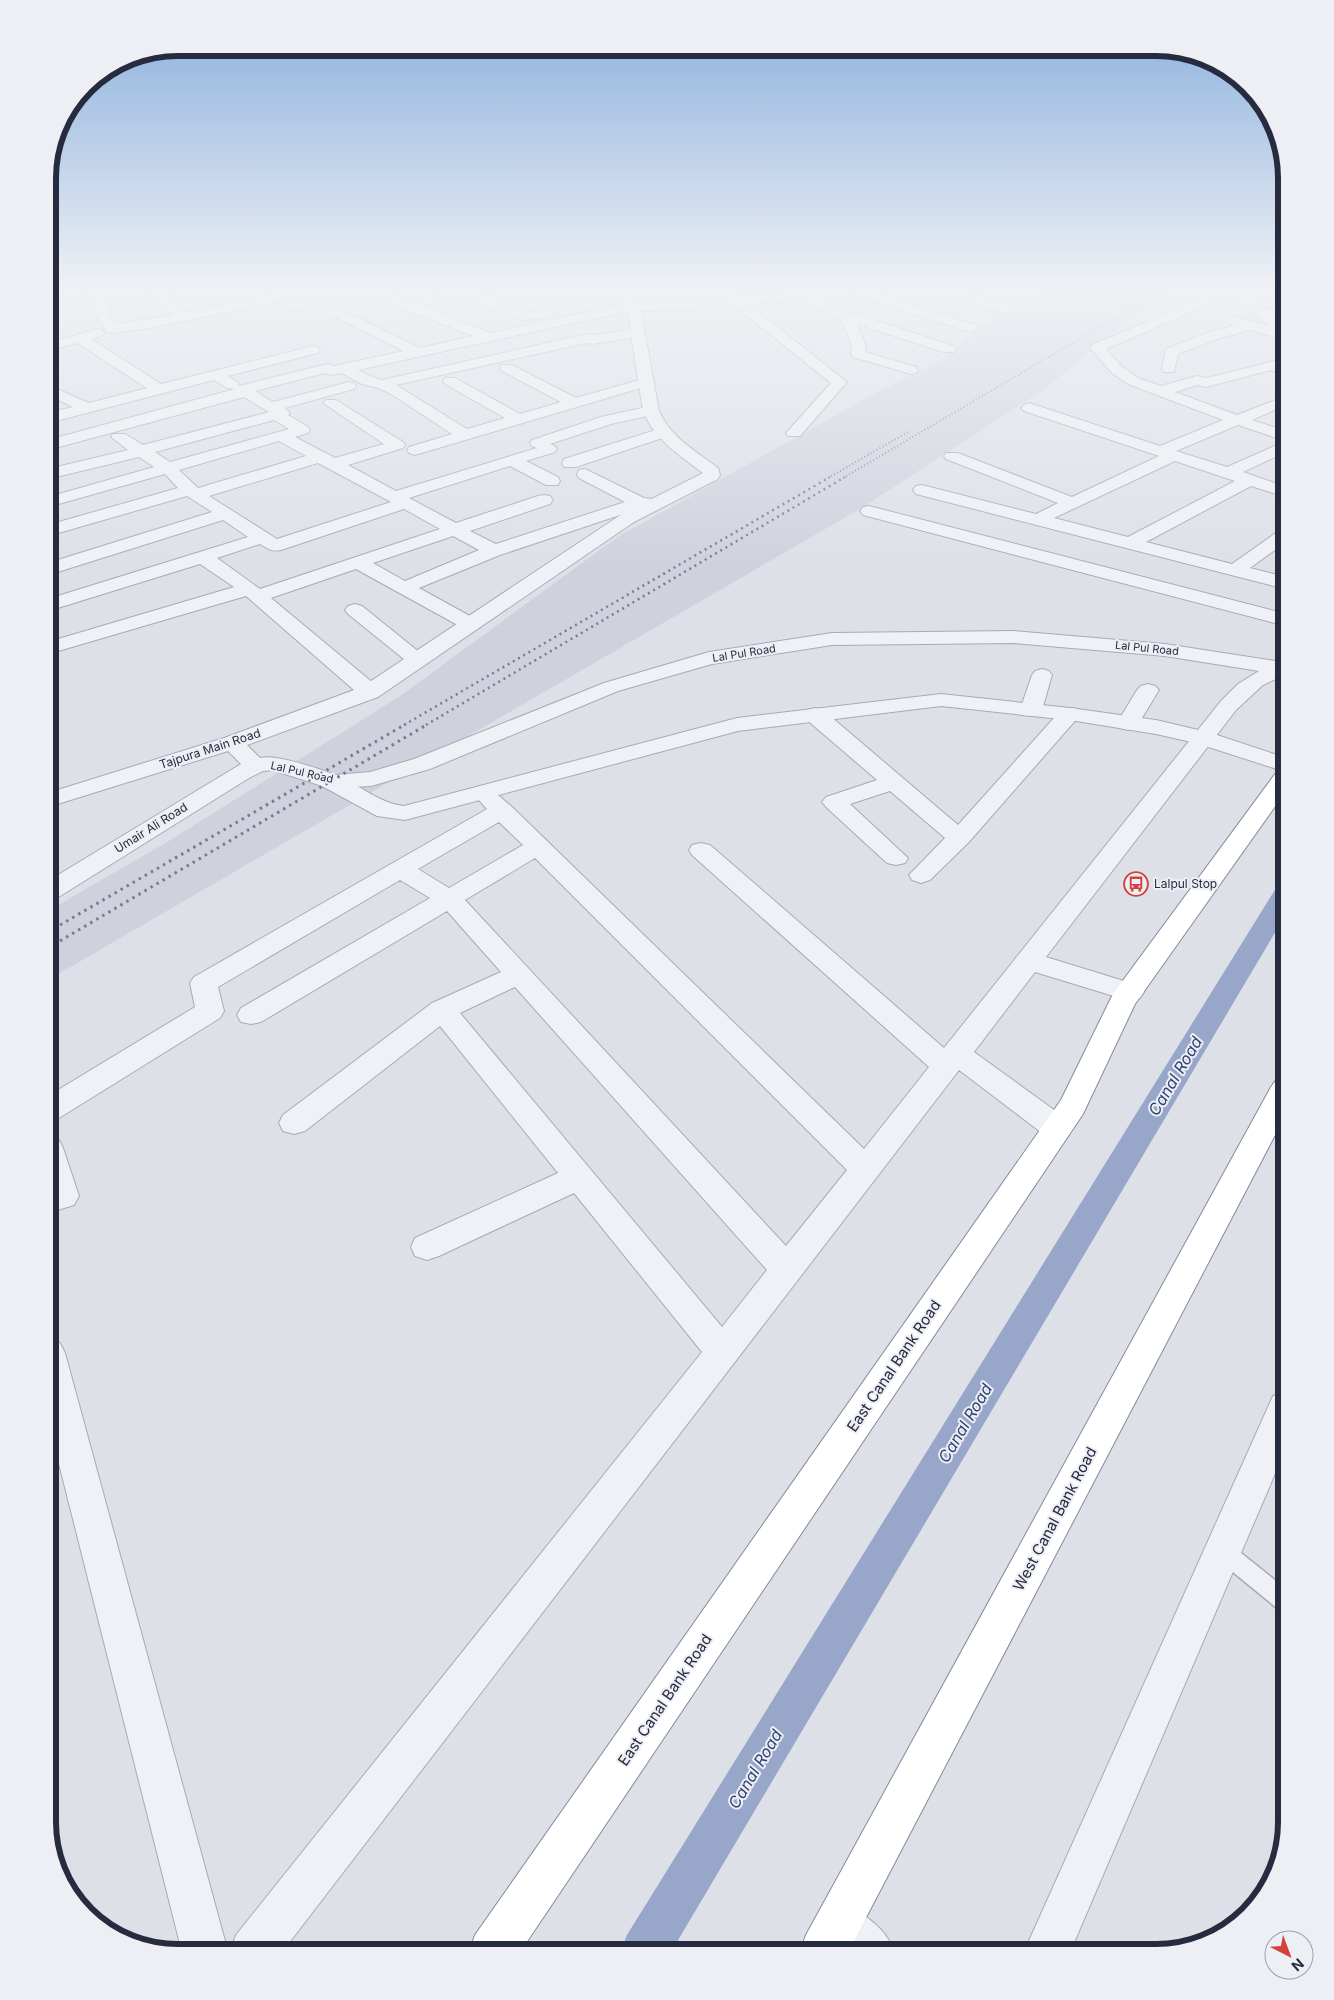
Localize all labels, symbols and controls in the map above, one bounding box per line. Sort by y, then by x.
street label: Lal Pul Road [1114,638,1180,658]
street label: Lal Pul Road [711,641,777,665]
street label: Tajpura Main Road [157,725,262,772]
street label: Lal Pul Road [269,758,335,786]
street label: Umair Ali Road [111,799,190,856]
bus stop icon: Lalpul Stop [1123,871,1149,897]
place label: Lalpul Stop [1154,876,1217,891]
water label: Canal Road [1144,1033,1206,1119]
street label: East Canal Bank Road [842,1296,945,1435]
water label: Canal Road [934,1380,996,1466]
street label: West Canal Bank Road [1009,1444,1101,1594]
street label: East Canal Bank Road [613,1630,716,1769]
water label: Canal Road [724,1726,786,1812]
north arrow [1264,1930,1314,1980]
text: N [1288,1955,1308,1975]

